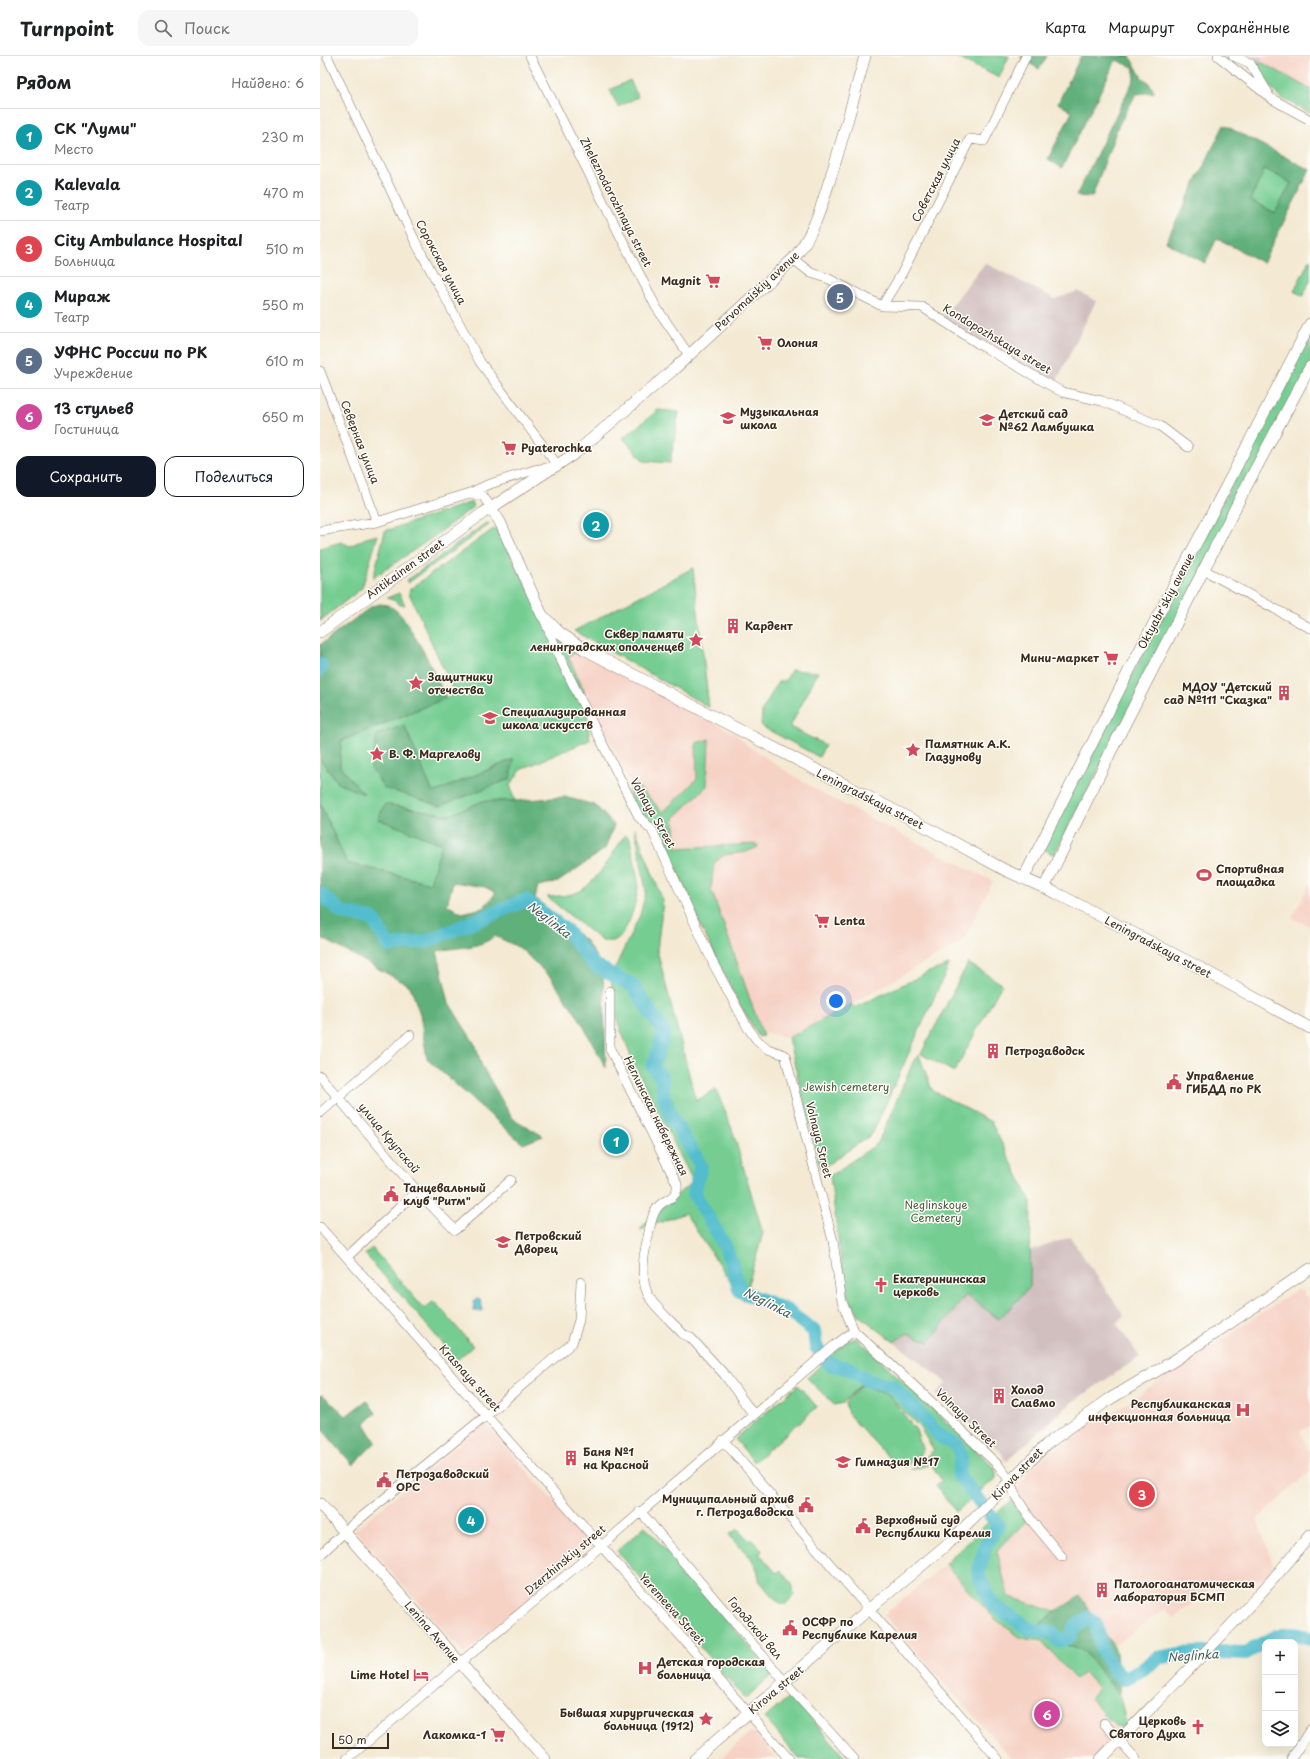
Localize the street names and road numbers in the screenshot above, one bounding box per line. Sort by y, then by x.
street label: Zheleznodorozhnaya street [576,134,657,270]
street label: Советская улица [907,135,964,225]
street label: Сорокская улица [412,216,471,307]
street label: Pervomaiskiy avenue [711,247,803,334]
street label: Kondopozhskaya street [940,299,1055,378]
street label: Северная улица [337,397,384,486]
street label: Antikainen street [362,534,448,603]
street label: Oktyabr'skiy avenue [1133,550,1198,652]
street label: Leningradskaya street [814,764,927,833]
street label: Volnaya Street [626,775,681,851]
street label: Leningradskaya street [1102,911,1215,982]
street label: Неглинская набережная [620,1053,693,1179]
street label: улица Крупской [355,1099,424,1177]
street label: Volnaya Street [802,1100,837,1180]
street label: Krasnaya street [435,1340,506,1415]
street label: Volnaya Street [932,1384,1001,1451]
street label: Kirova street [987,1443,1047,1504]
street label: Dzerzhinskiy street [520,1520,609,1599]
street label: Yeremeeva Street [635,1569,710,1649]
street label: Городской вал [724,1593,787,1663]
street label: Lenina Avenue [401,1597,464,1666]
street label: Kirova street [744,1661,807,1718]

